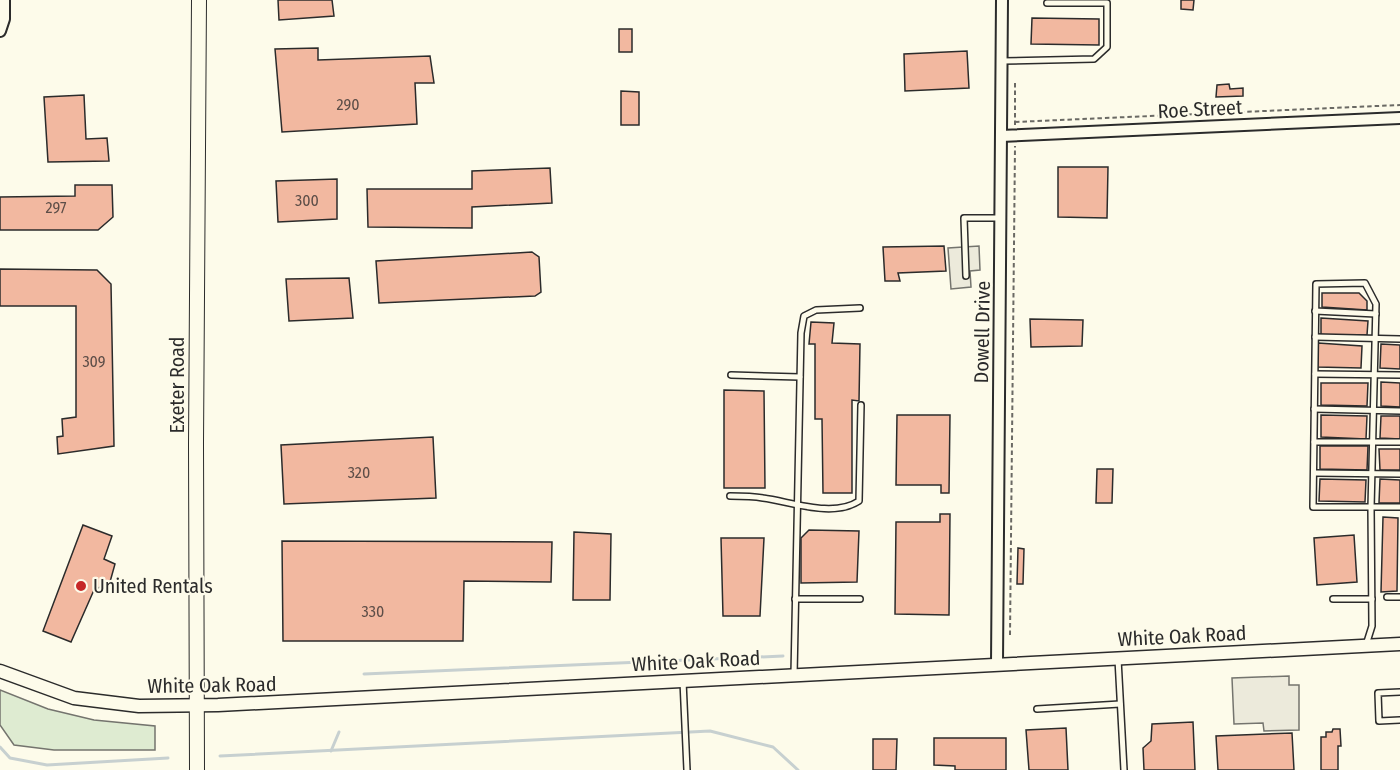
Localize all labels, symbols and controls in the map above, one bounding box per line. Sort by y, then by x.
house number: 290 [336,95,360,114]
street label: Roe Street [1157,95,1243,123]
house number: 300 [295,191,319,210]
house number: 297 [46,198,67,217]
street label: Dowell Drive [969,280,995,384]
street label: Exeter Road [165,336,189,434]
house number: 309 [82,352,106,371]
house number: 320 [348,463,370,482]
place label: United Rentals [93,574,213,598]
marker: United Rentals [74,579,88,593]
house number: 330 [362,602,384,621]
street label: White Oak Road [1117,621,1247,651]
street label: White Oak Road [631,646,761,676]
street label: White Oak Road [147,672,277,698]

